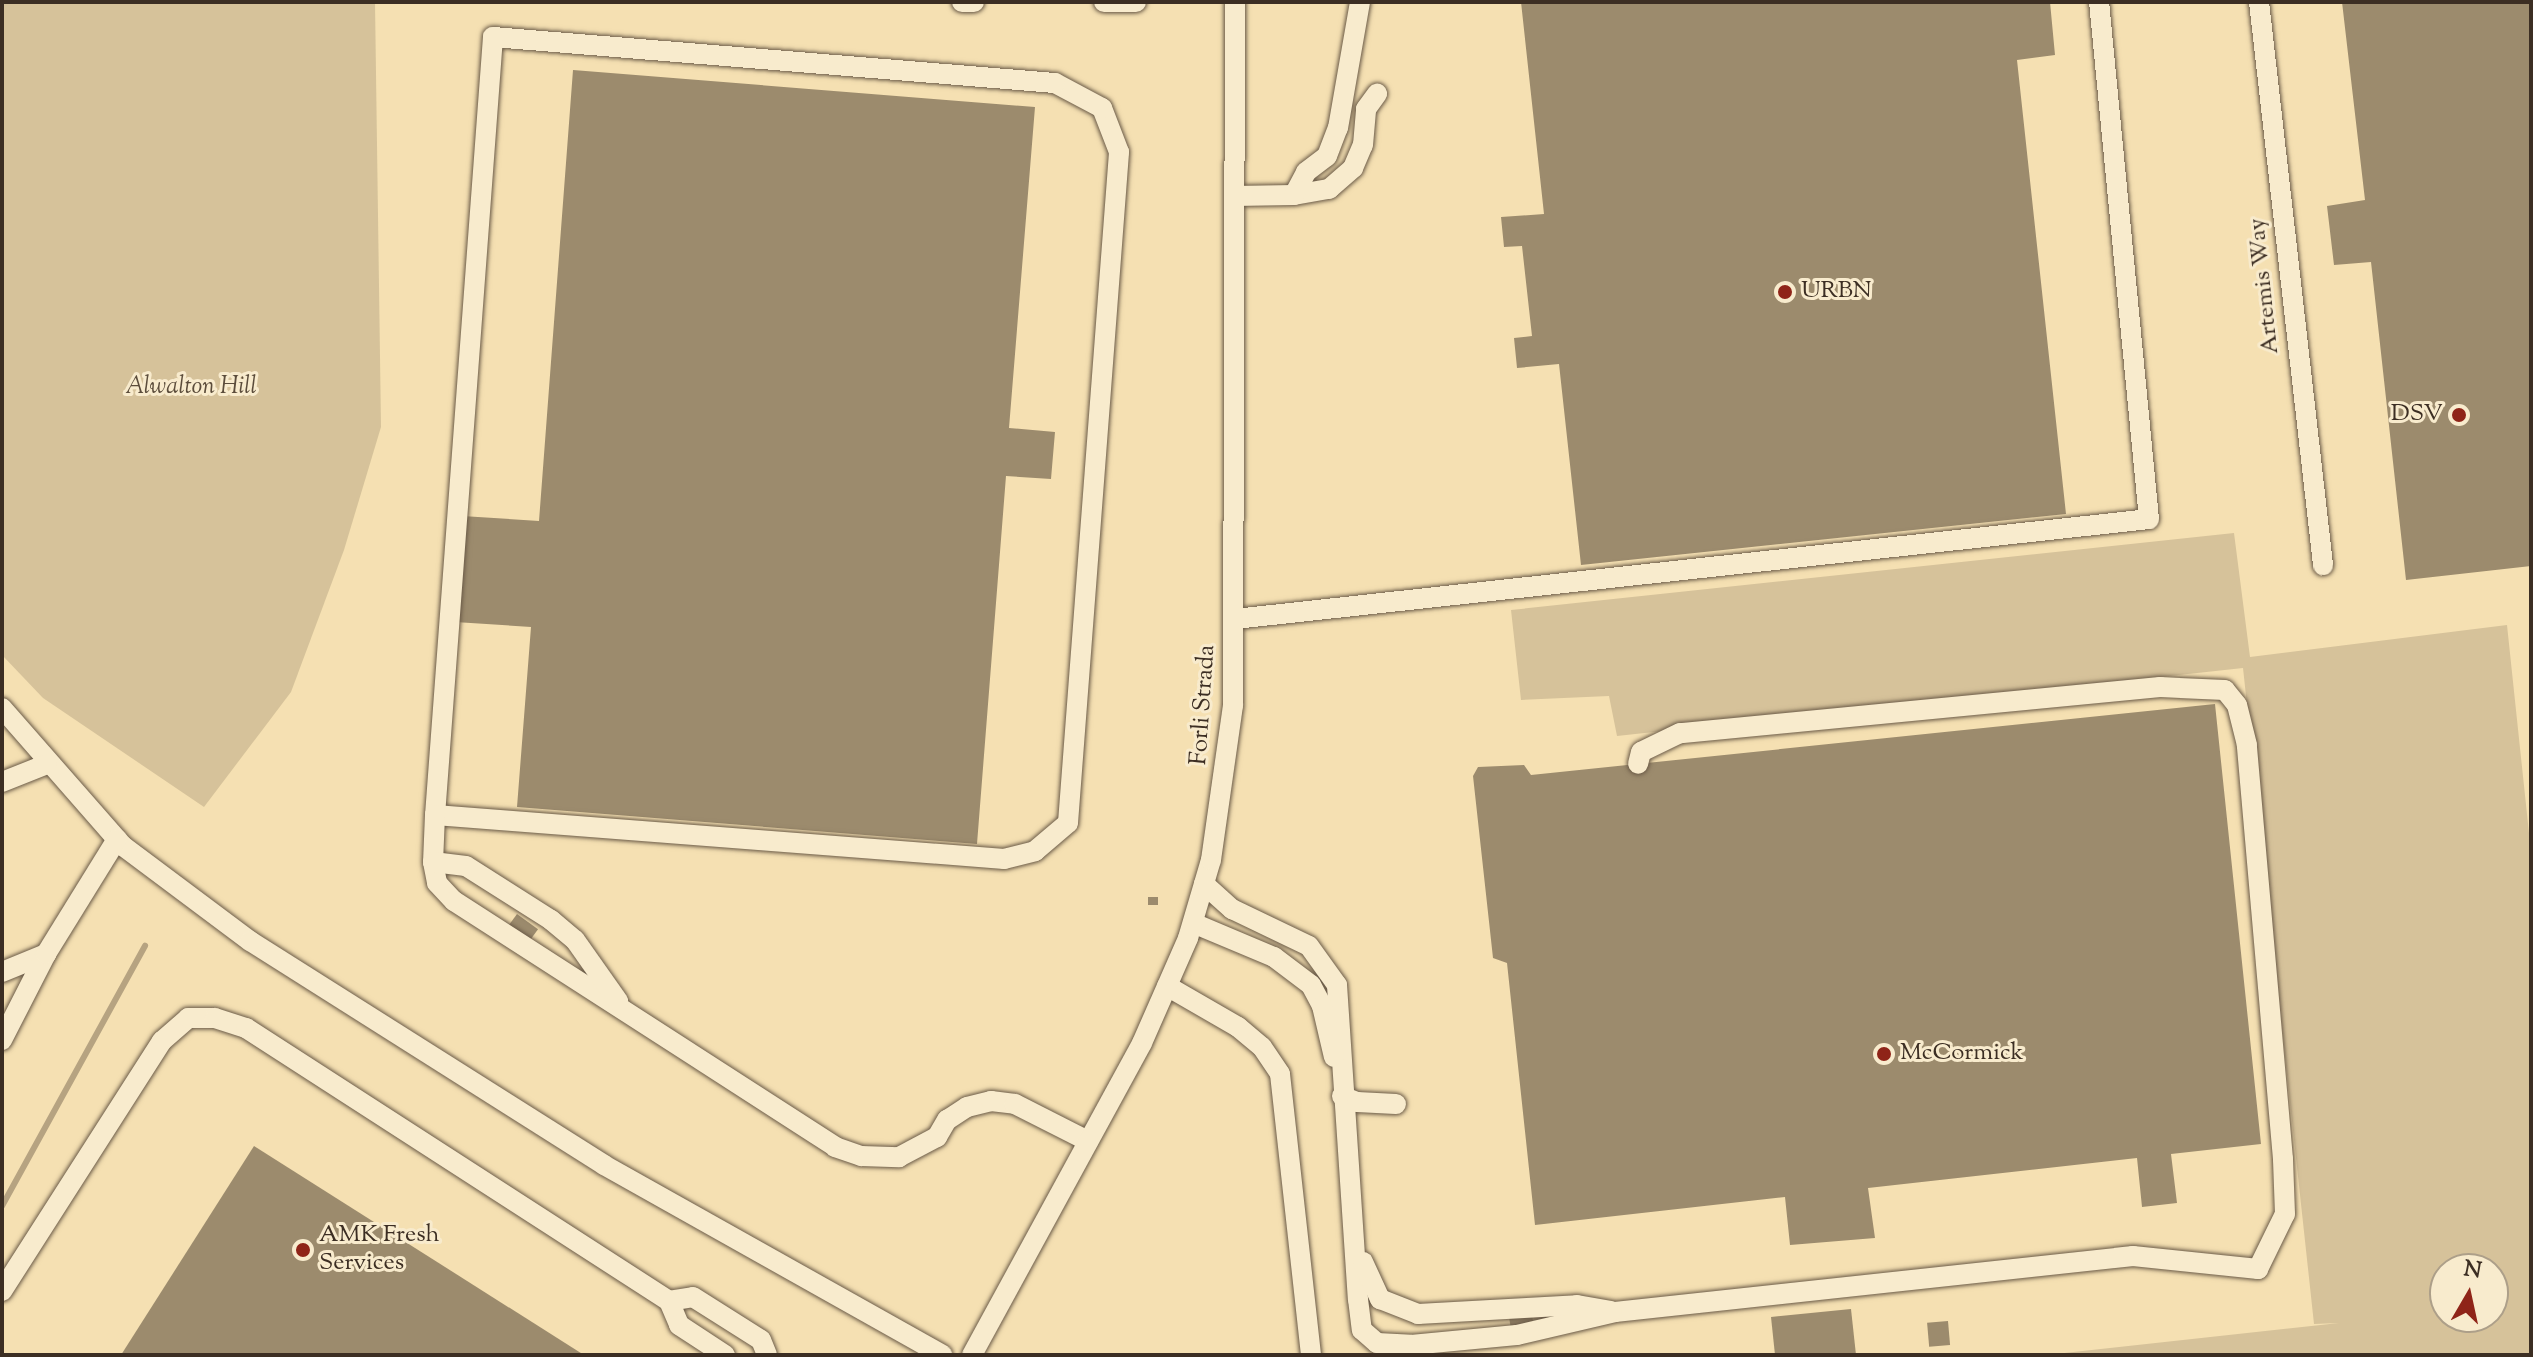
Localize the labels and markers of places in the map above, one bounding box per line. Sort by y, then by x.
place label: URBN [1801,278,1872,306]
marker: URBN [1776,283,1794,301]
place label: DSV [2391,401,2443,429]
marker: DSV [2450,406,2468,424]
place label: McCormick [1900,1040,2024,1068]
marker: McCormick [1875,1045,1893,1063]
place label: AMK Fresh Services [319,1222,440,1278]
marker: AMK Fresh Services [294,1241,312,1259]

